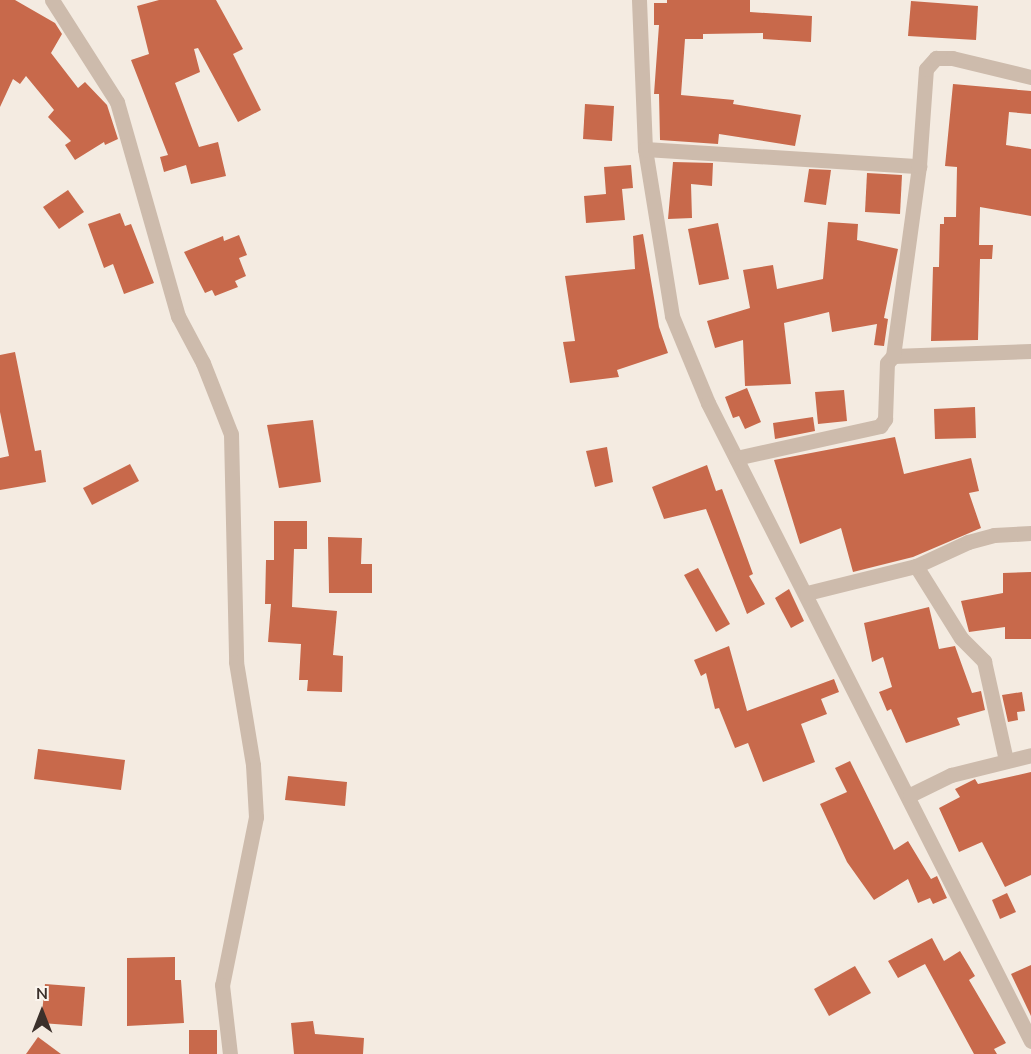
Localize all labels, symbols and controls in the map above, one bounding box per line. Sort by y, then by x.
north arrow [12,982,72,1042]
text: N [36,983,48,1005]

